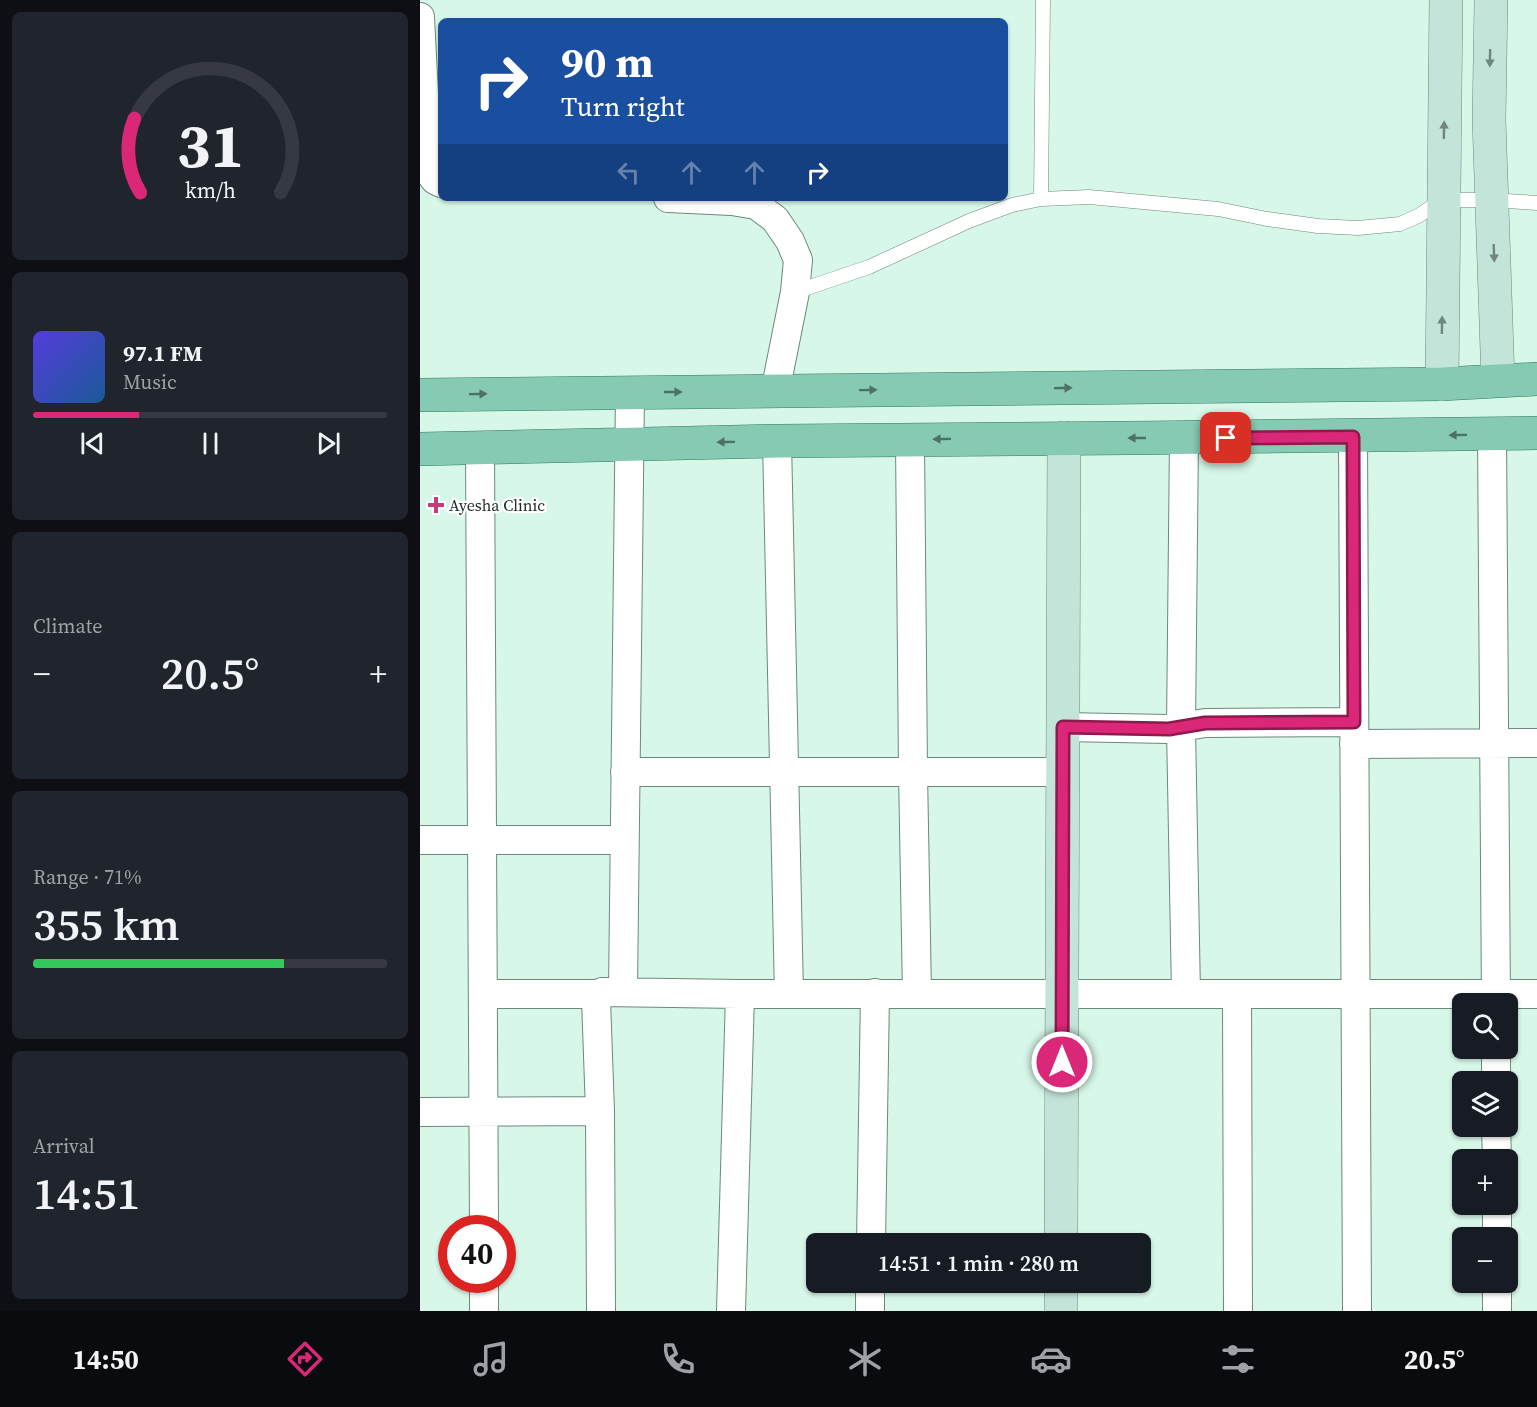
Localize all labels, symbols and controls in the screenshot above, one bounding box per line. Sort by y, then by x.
text: 90 m [561,33,654,91]
icon: right [462,42,540,120]
one-way arrow [1485,49,1495,68]
text: Turn right [561,88,685,125]
text: 31 [176,102,244,188]
one-way arrow [1439,121,1449,140]
icon: left [612,156,645,189]
icon: ahead [675,156,708,189]
icon: ahead [738,156,771,189]
icon: right [801,156,834,189]
text: km/h [184,176,236,205]
one-way arrow [1489,244,1498,263]
one-way arrow [1437,316,1447,335]
text: 97.1 FM [123,338,202,368]
text: Music [123,368,177,396]
one-way arrow [1054,383,1073,393]
one-way arrow [859,386,878,395]
one-way arrow [664,387,683,397]
one-way arrow [469,389,488,399]
pin [1200,412,1251,463]
icon: arrive [1209,421,1242,454]
icon: previous [76,427,109,460]
icon: pause [194,427,227,460]
icon: next [312,427,345,460]
one-way arrow [1448,430,1467,440]
one-way arrow [1127,433,1146,443]
one-way arrow [932,434,951,444]
one-way arrow [716,437,735,447]
place label: Ayesha Clinic [449,494,545,516]
marker: Ayesha Clinic [427,496,445,514]
text: Climate [33,612,102,640]
text: 20.5° [161,642,259,704]
text: − [33,651,51,696]
text: + [370,651,387,696]
text: Range · 71% [33,863,142,891]
text: 355 km [33,893,180,955]
map controls [1452,993,1518,1293]
button: search [1452,993,1518,1059]
position arrow [1030,1030,1094,1094]
button: layers [1452,1071,1518,1137]
text: Arrival [33,1132,95,1160]
button: + [1452,1149,1518,1215]
text: 14:51 [33,1162,140,1224]
speed limit sign: 40 [438,1215,516,1293]
button: − [1452,1227,1518,1293]
text: 14:51 · 1 min · 280 m [878,1248,1079,1278]
icon: directions [284,1338,326,1380]
icon: music [470,1338,512,1380]
icon: phone [657,1338,699,1380]
icon: climate [844,1338,886,1380]
icon: car [1030,1338,1072,1380]
icon: filters [1217,1338,1259,1380]
text: 14:50 [72,1341,139,1378]
text: 20.5° [1404,1341,1465,1378]

